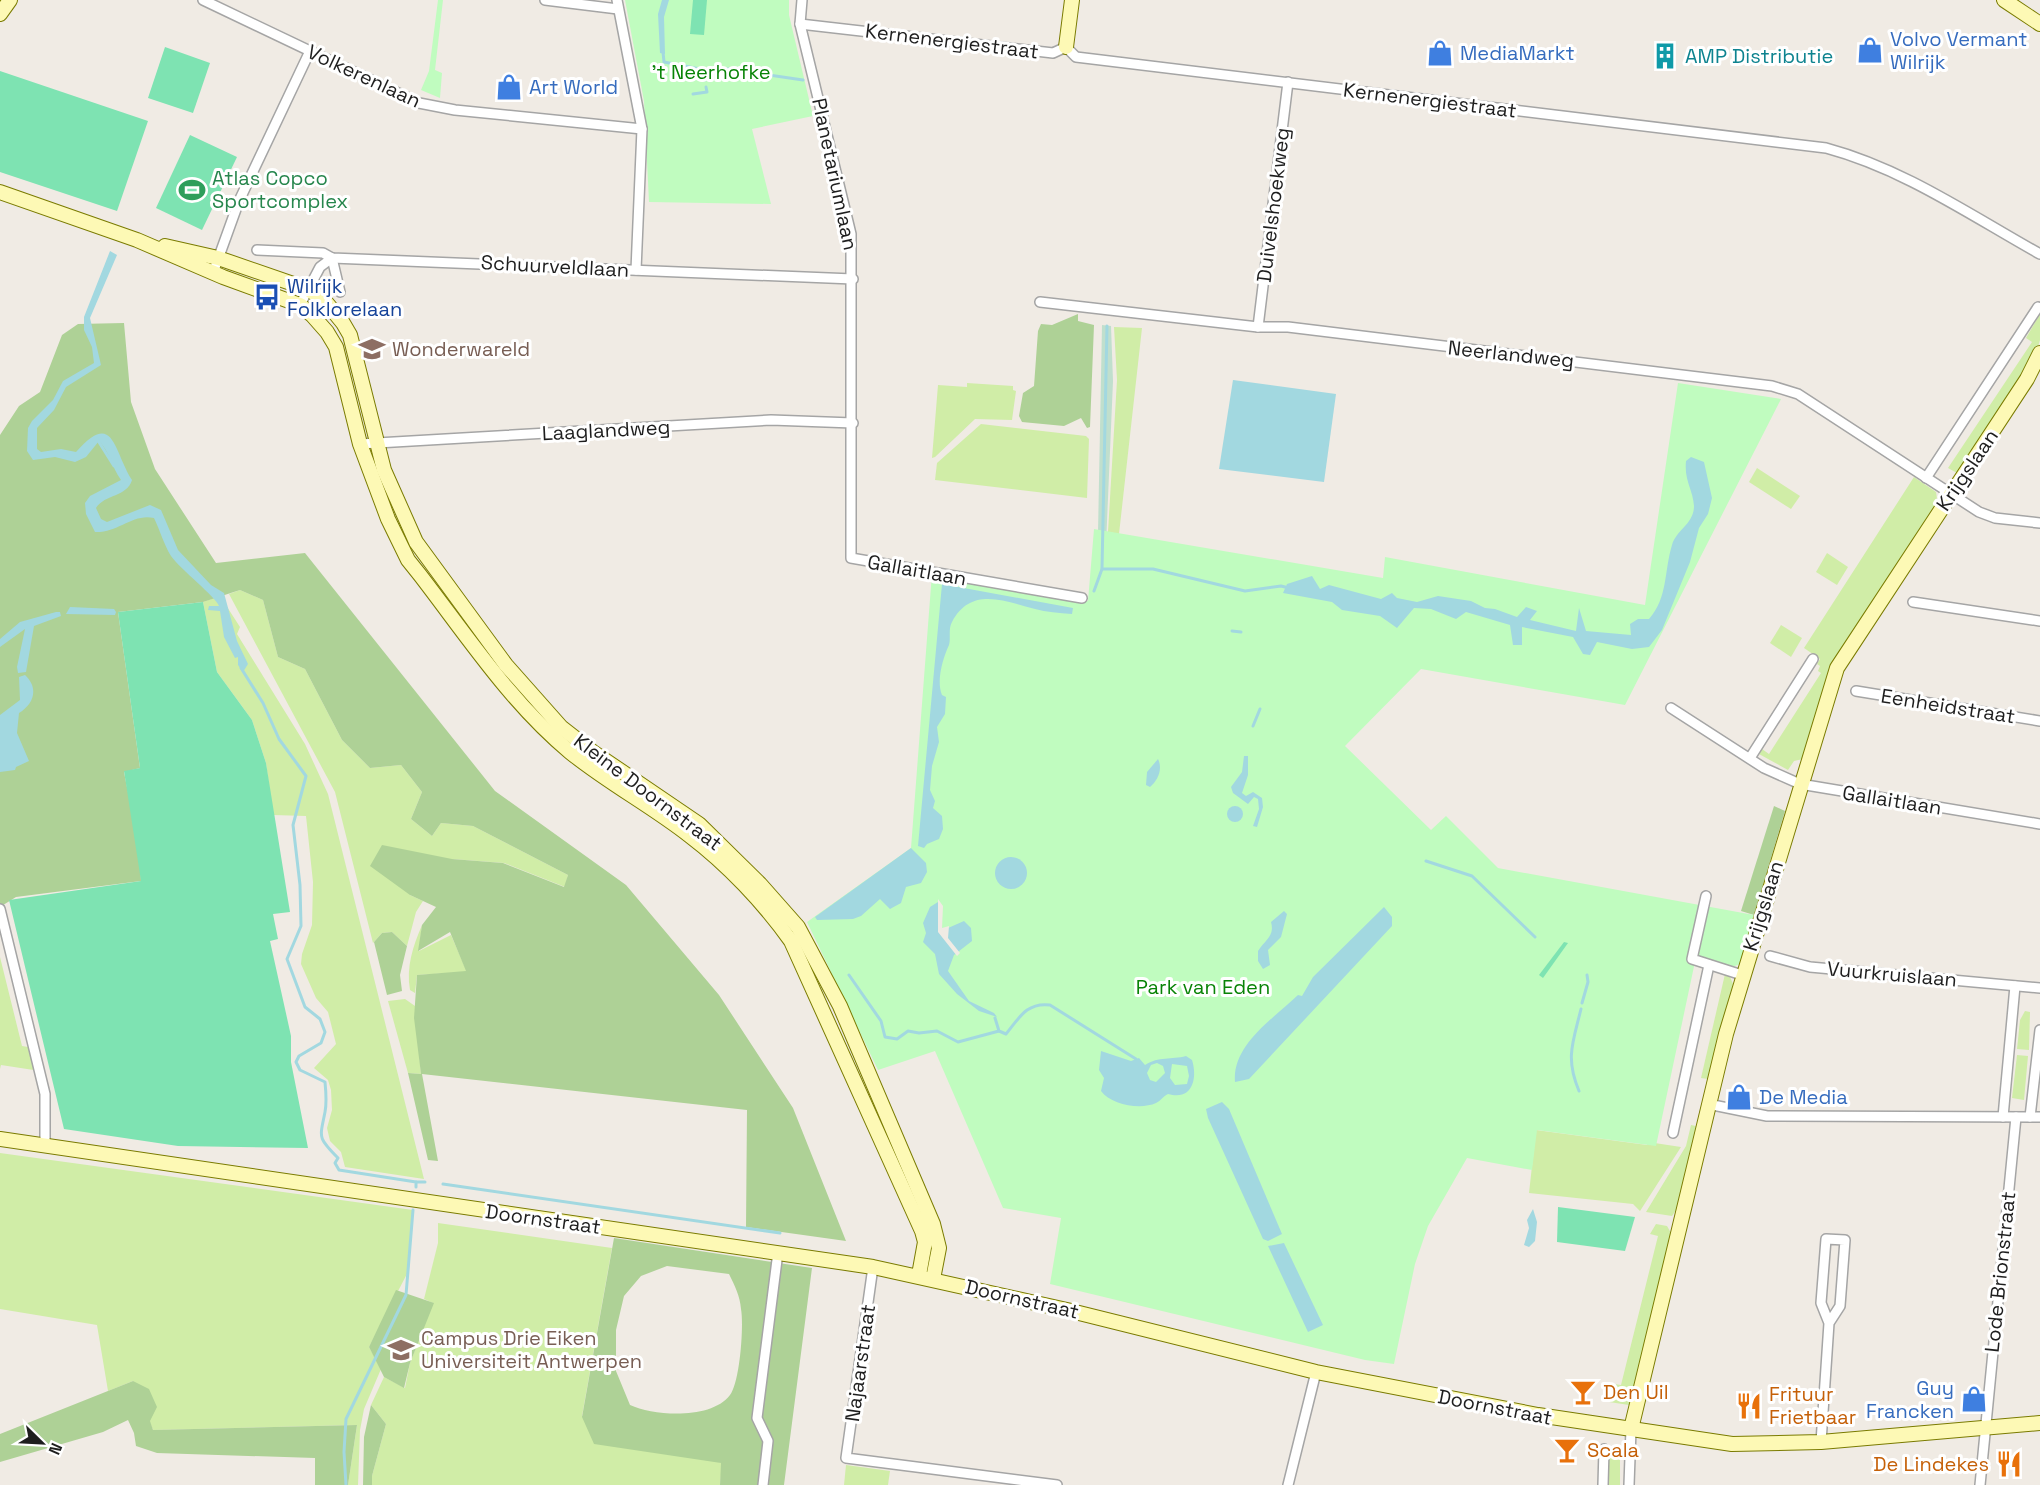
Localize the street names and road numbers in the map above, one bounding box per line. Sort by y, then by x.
street label: Kernenergiestraat [864,17,1040,65]
street label: Volkerenlaan [303,38,425,114]
street label: Kernenergiestraat [1342,76,1518,124]
street label: Planetariumlaan [806,96,864,252]
street label: Duivelshoekweg [1251,126,1295,284]
street label: Schuurveldlaan [480,249,630,283]
street label: Neerlandweg [1447,334,1575,374]
street label: Laaglandweg [541,414,671,446]
street label: Krijgslaan [1930,424,2004,516]
street label: Gallaitlaan [865,548,969,592]
street label: Eenheidstraat [1879,683,2017,729]
street label: Kleine Doornstraat [569,728,727,856]
street label: Gallaitlaan [1840,779,1944,821]
street label: Krijgslaan [1737,858,1789,954]
street label: Vuurkruislaan [1826,955,1958,993]
street label: Lode Brionstraat [1979,1190,2021,1354]
street label: Doornstraat [484,1198,602,1240]
street label: Doornstraat [963,1273,1081,1325]
street label: Najaarstraat [839,1303,881,1423]
street label: Doornstraat [1436,1383,1554,1431]

